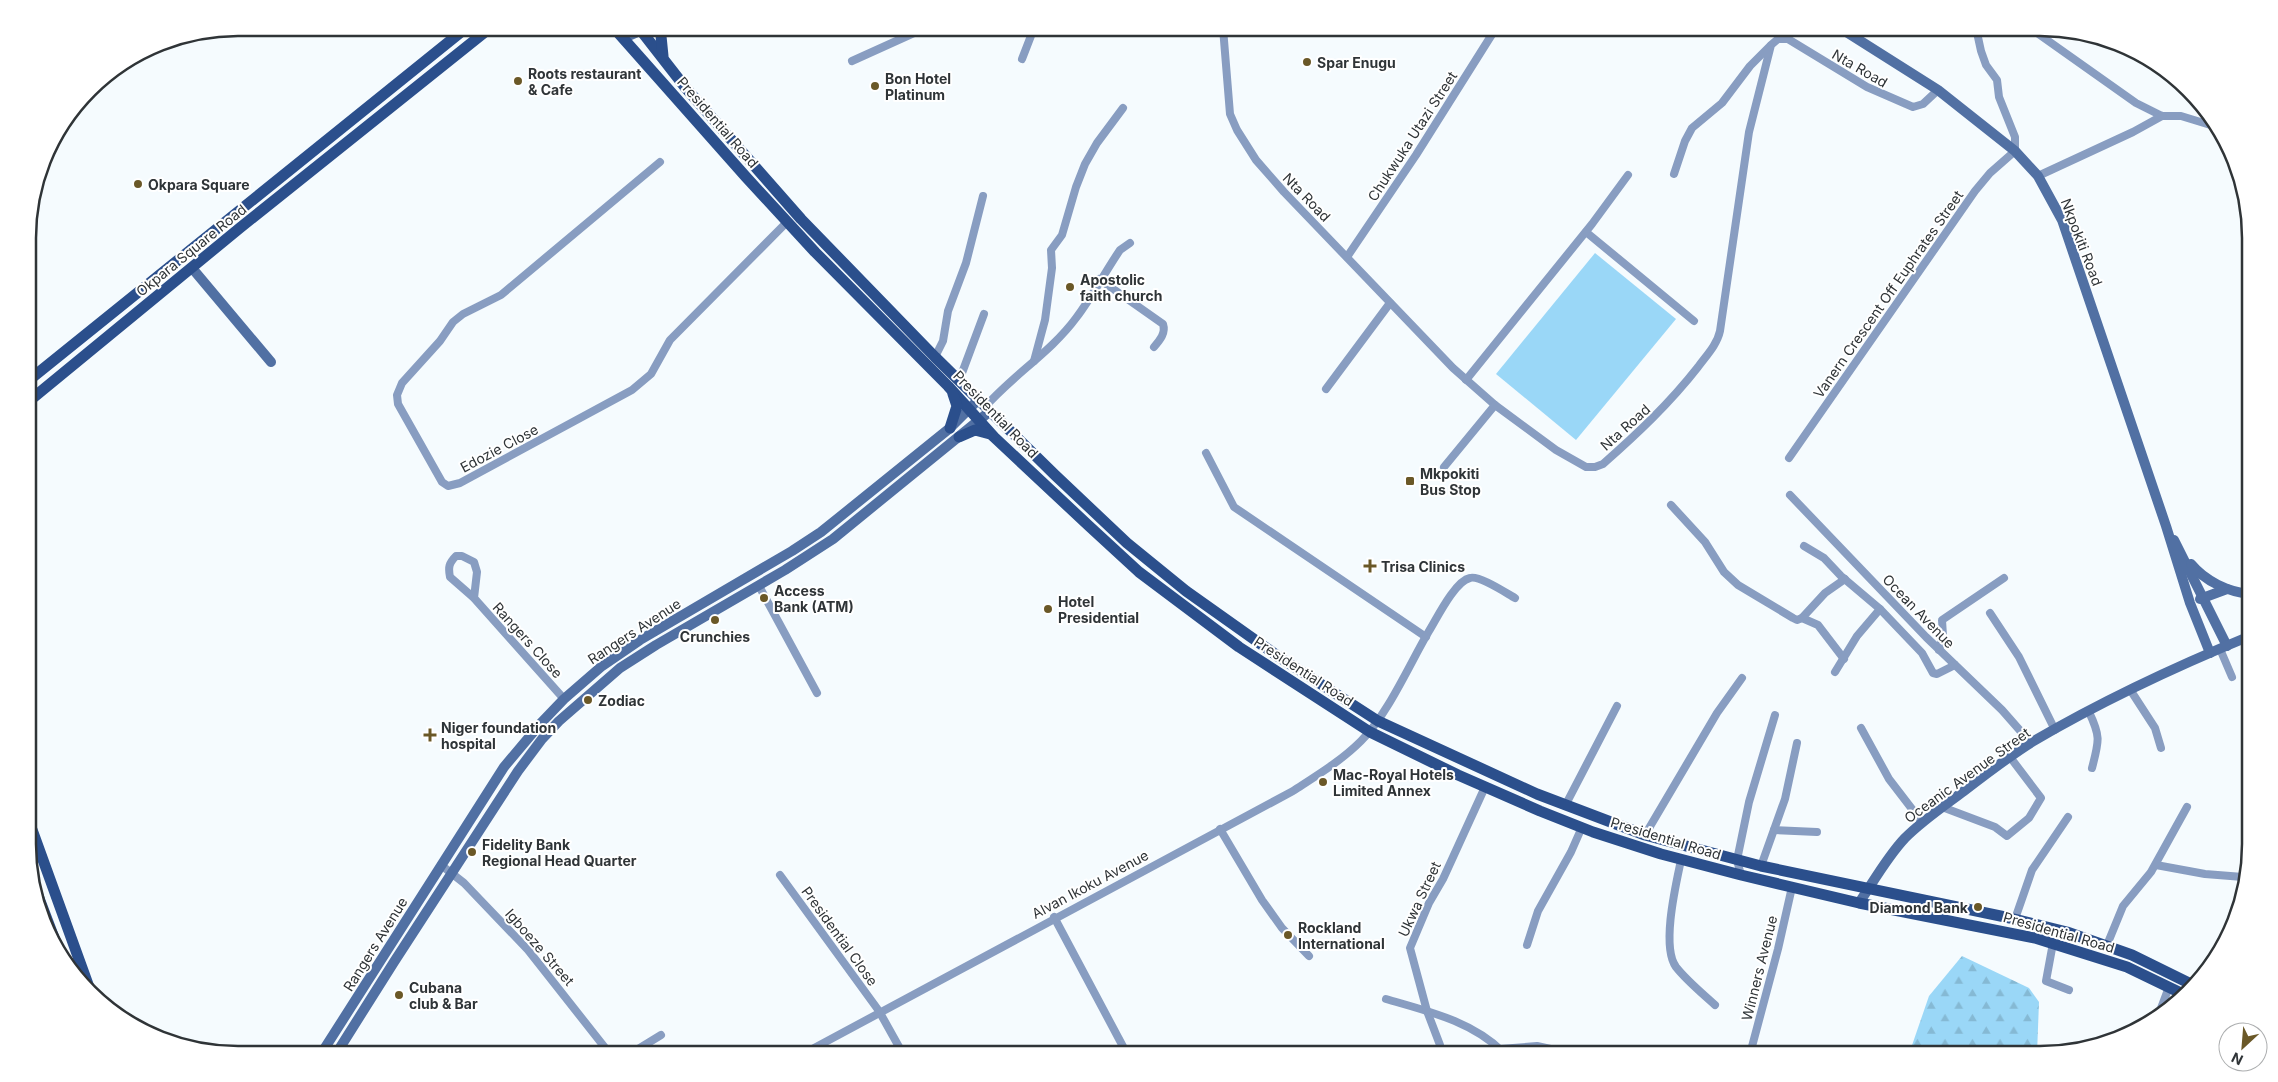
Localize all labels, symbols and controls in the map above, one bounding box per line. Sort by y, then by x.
street label: Nta Road [1829,45,1891,91]
place label: Spar Enugu [1317,54,1396,71]
marker: Spar Enugu [1301,56,1313,68]
place label: Roots restaurant & Cafe [528,65,641,98]
street label: Chukwuka Utazi Street [1364,68,1461,204]
place label: Bon Hotel Platinum [885,70,951,103]
street label: Presidential Road [674,73,762,171]
marker: Roots restaurant & Cafe [512,75,524,87]
marker: Bon Hotel Platinum [869,80,881,92]
street label: Nta Road [1280,169,1334,225]
place label: Okpara Square [148,176,250,193]
marker: Okpara Square [132,178,144,190]
street label: Vanern Crescent Off Euphrates Street [1810,187,1967,401]
street label: Nkpokiti Road [2058,196,2106,288]
street label: Okpara Square Road [133,200,249,300]
place label: Apostolic faith church [1080,271,1162,304]
marker: Apostolic faith church [1064,281,1076,293]
street label: Presidential Road [950,367,1042,461]
street label: Nta Road [1597,400,1653,454]
street label: Edozie Close [457,420,541,476]
place label: Mkpokiti Bus Stop [1420,465,1481,498]
marker: Mkpokiti Bus Stop [1404,475,1416,487]
place label: Trisa Clinics [1381,558,1465,575]
marker: Trisa Clinics [1363,559,1377,573]
street label: Ocean Avenue [1879,570,1959,652]
place label: Access Bank (ATM) [774,582,854,615]
marker: Access Bank (ATM) [758,592,770,604]
place label: Hotel Presidential [1058,593,1139,626]
street label: Rangers Avenue [584,595,684,667]
street label: Rangers Close [490,599,566,681]
marker: Hotel Presidential [1042,603,1054,615]
marker: Crunchies [709,614,721,626]
place label: Crunchies [680,628,750,645]
street label: Presidential Road [1251,633,1357,709]
place label: Zodiac [598,692,645,709]
marker: Zodiac [582,694,594,706]
place label: Niger foundation hospital [441,719,556,752]
street label: Oceanic Avenue Street [1901,723,2033,826]
marker: Niger foundation hospital [423,728,437,742]
place label: Mac-Royal Hotels Limited Annex [1333,766,1454,799]
marker: Mac-Royal Hotels Limited Annex [1317,776,1329,788]
street label: Presidential Road [1609,813,1723,863]
place label: Fidelity Bank Regional Head Quarter [482,836,637,869]
marker: Fidelity Bank Regional Head Quarter [466,846,478,858]
street label: Alvan Ikoku Avenue [1029,846,1151,922]
street label: Ukwa Street [1394,858,1444,939]
street label: Presidential Close [798,883,882,989]
street label: Rangers Avenue [339,894,411,994]
place label: Diamond Bank [1870,899,1969,916]
marker: Diamond Bank [1972,901,1984,913]
street label: Igboeze Street [502,905,578,989]
street label: Presidential Road [2001,908,2117,956]
street label: Winners Avenue [1738,914,1780,1022]
place label: Rockland International [1298,919,1385,952]
marker: Rockland International [1282,929,1294,941]
place label: Cubana club & Bar [409,979,478,1012]
marker: Cubana club & Bar [393,989,405,1001]
north arrow [2218,1022,2268,1072]
text: N [2229,1049,2246,1069]

